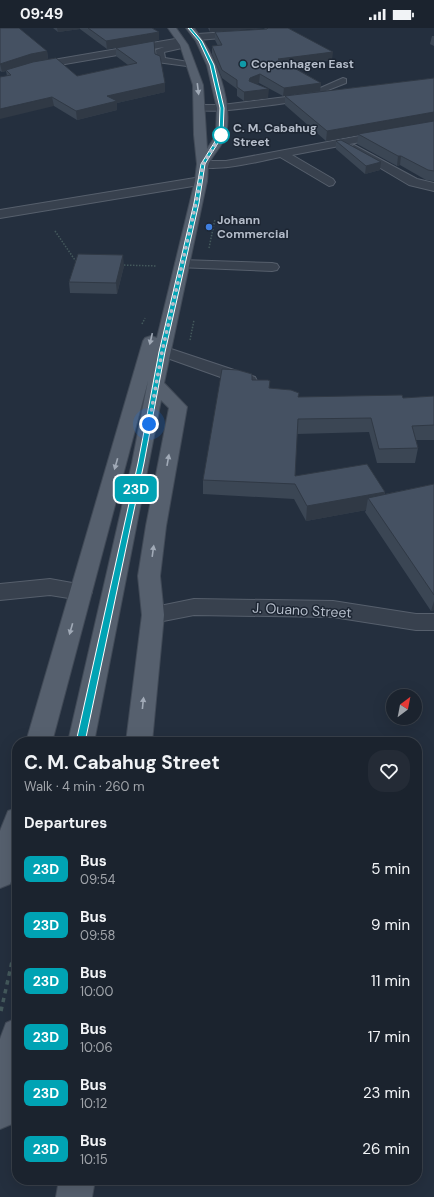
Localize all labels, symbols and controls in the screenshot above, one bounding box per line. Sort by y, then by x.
text: 09:49 [20,4,63,24]
place label: Copenhagen East [251,56,354,72]
marker: Copenhagen East [238,59,248,69]
one-way arrow [195,83,201,95]
place label: C. M. Cabahug Street [233,120,317,150]
marker: C. M. Cabahug Street [212,126,230,144]
place label: Johann Commercial [217,212,289,242]
marker: Johann Commercial [204,222,214,232]
one-way arrow [148,333,154,345]
your location [139,414,159,434]
one-way arrow [165,454,171,466]
one-way arrow [113,459,119,471]
line badge: 23D [113,476,159,502]
text: 23D [123,480,149,498]
one-way arrow [150,545,156,557]
street label: J. Ouano Street [252,598,352,622]
one-way arrow [68,624,74,636]
north arrow [386,689,422,725]
map controls [386,689,422,725]
one-way arrow [140,697,147,709]
text: C. M. Cabahug Street [24,750,220,775]
button: heart [368,750,410,792]
text: Walk · 4 min · 260 m [24,778,145,795]
text: Departures [24,813,107,833]
text: Bus [80,851,107,871]
text: 5 min [371,859,410,879]
text: 23D [33,860,59,878]
text: 09:54 [80,871,116,888]
text: Bus [80,907,107,927]
text: 9 min [371,915,410,935]
text: 23D [33,916,59,934]
text: 09:58 [80,927,116,944]
text: Bus [80,963,107,983]
text: 11 min [371,971,410,991]
text: 23D [33,972,59,990]
text: 10:00 [80,983,113,1000]
text: Bus [80,1019,107,1039]
text: 17 min [368,1027,410,1047]
text: 23D [33,1028,59,1046]
text: 10:06 [80,1039,113,1056]
text: Bus [80,1075,107,1095]
text: 23 min [363,1083,410,1103]
text: 23D [33,1084,59,1102]
text: 10:12 [80,1095,107,1112]
text: Bus [80,1131,107,1151]
text: 26 min [362,1139,410,1159]
text: 23D [33,1140,59,1158]
text: 10:15 [80,1151,108,1168]

